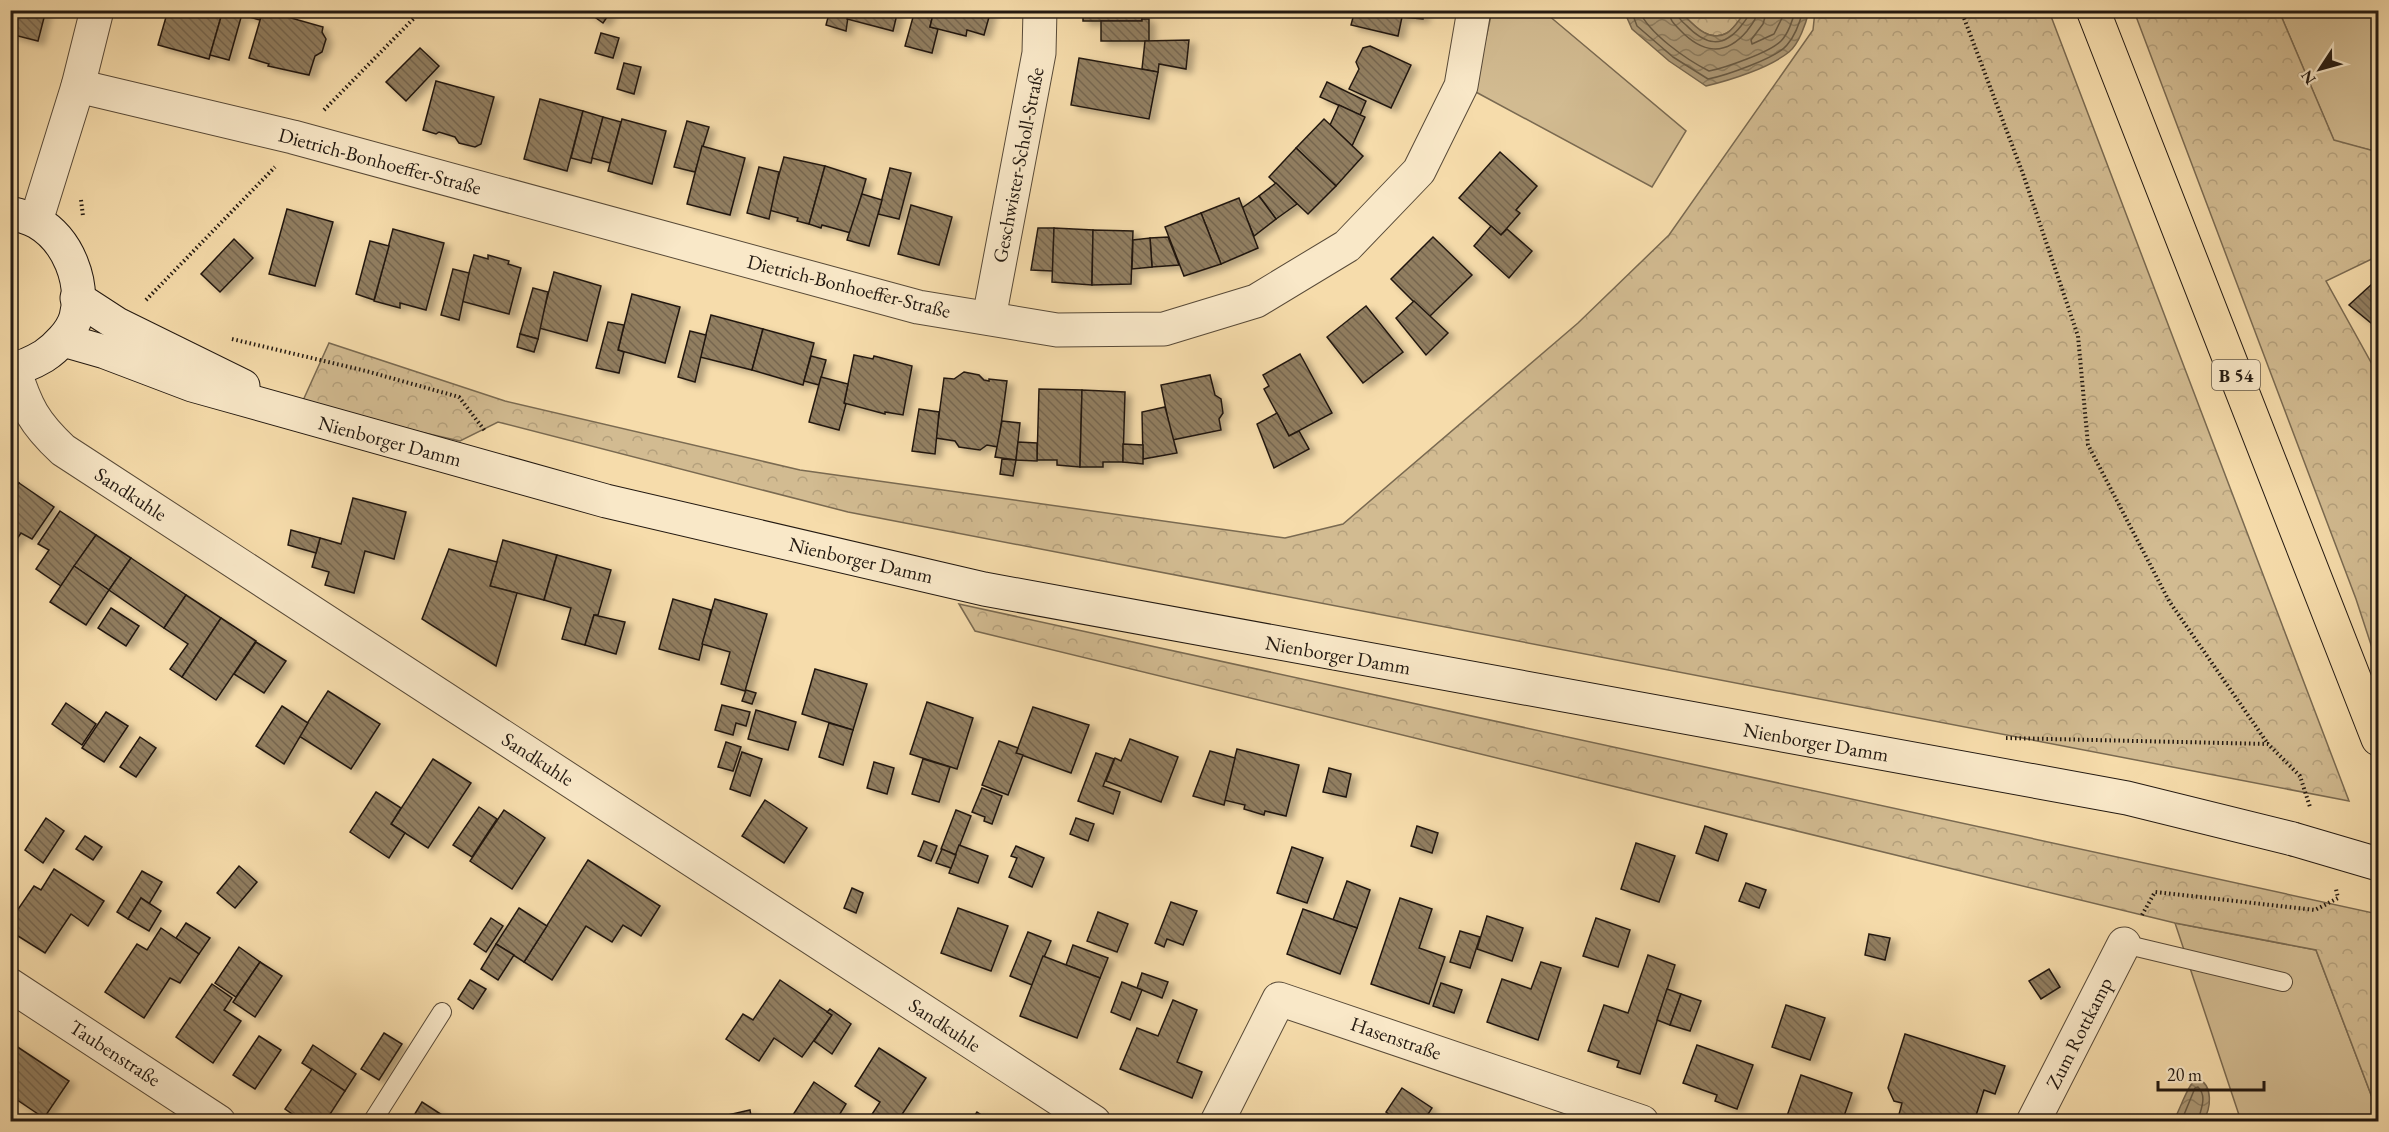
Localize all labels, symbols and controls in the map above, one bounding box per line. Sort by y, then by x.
north arrow [2290,39,2350,99]
street label: Geschwister-Scholl-Straße [986,65,1050,265]
text: N [2296,66,2321,89]
street label: Dietrich-Bonhoeffer-Straße [276,121,484,201]
street label: Dietrich-Bonhoeffer-Straße [745,248,954,324]
road number: B 54 [2212,360,2260,390]
street label: Nienborger Damm [315,409,465,473]
street label: Sandkuhle [90,461,172,527]
street label: Nienborger Damm [786,531,936,589]
street label: Nienborger Damm [1263,629,1413,681]
street label: Nienborger Damm [1741,716,1891,768]
street label: Sandkuhle [497,726,579,792]
street label: Zum Rottkamp [2040,973,2118,1093]
street label: Sandkuhle [904,992,986,1058]
street label: Hasenstraße [1347,1010,1445,1066]
street label: Taubenstraße [64,1014,166,1092]
scale bar [2158,1054,2264,1092]
text: 20 m [2167,1063,2202,1086]

